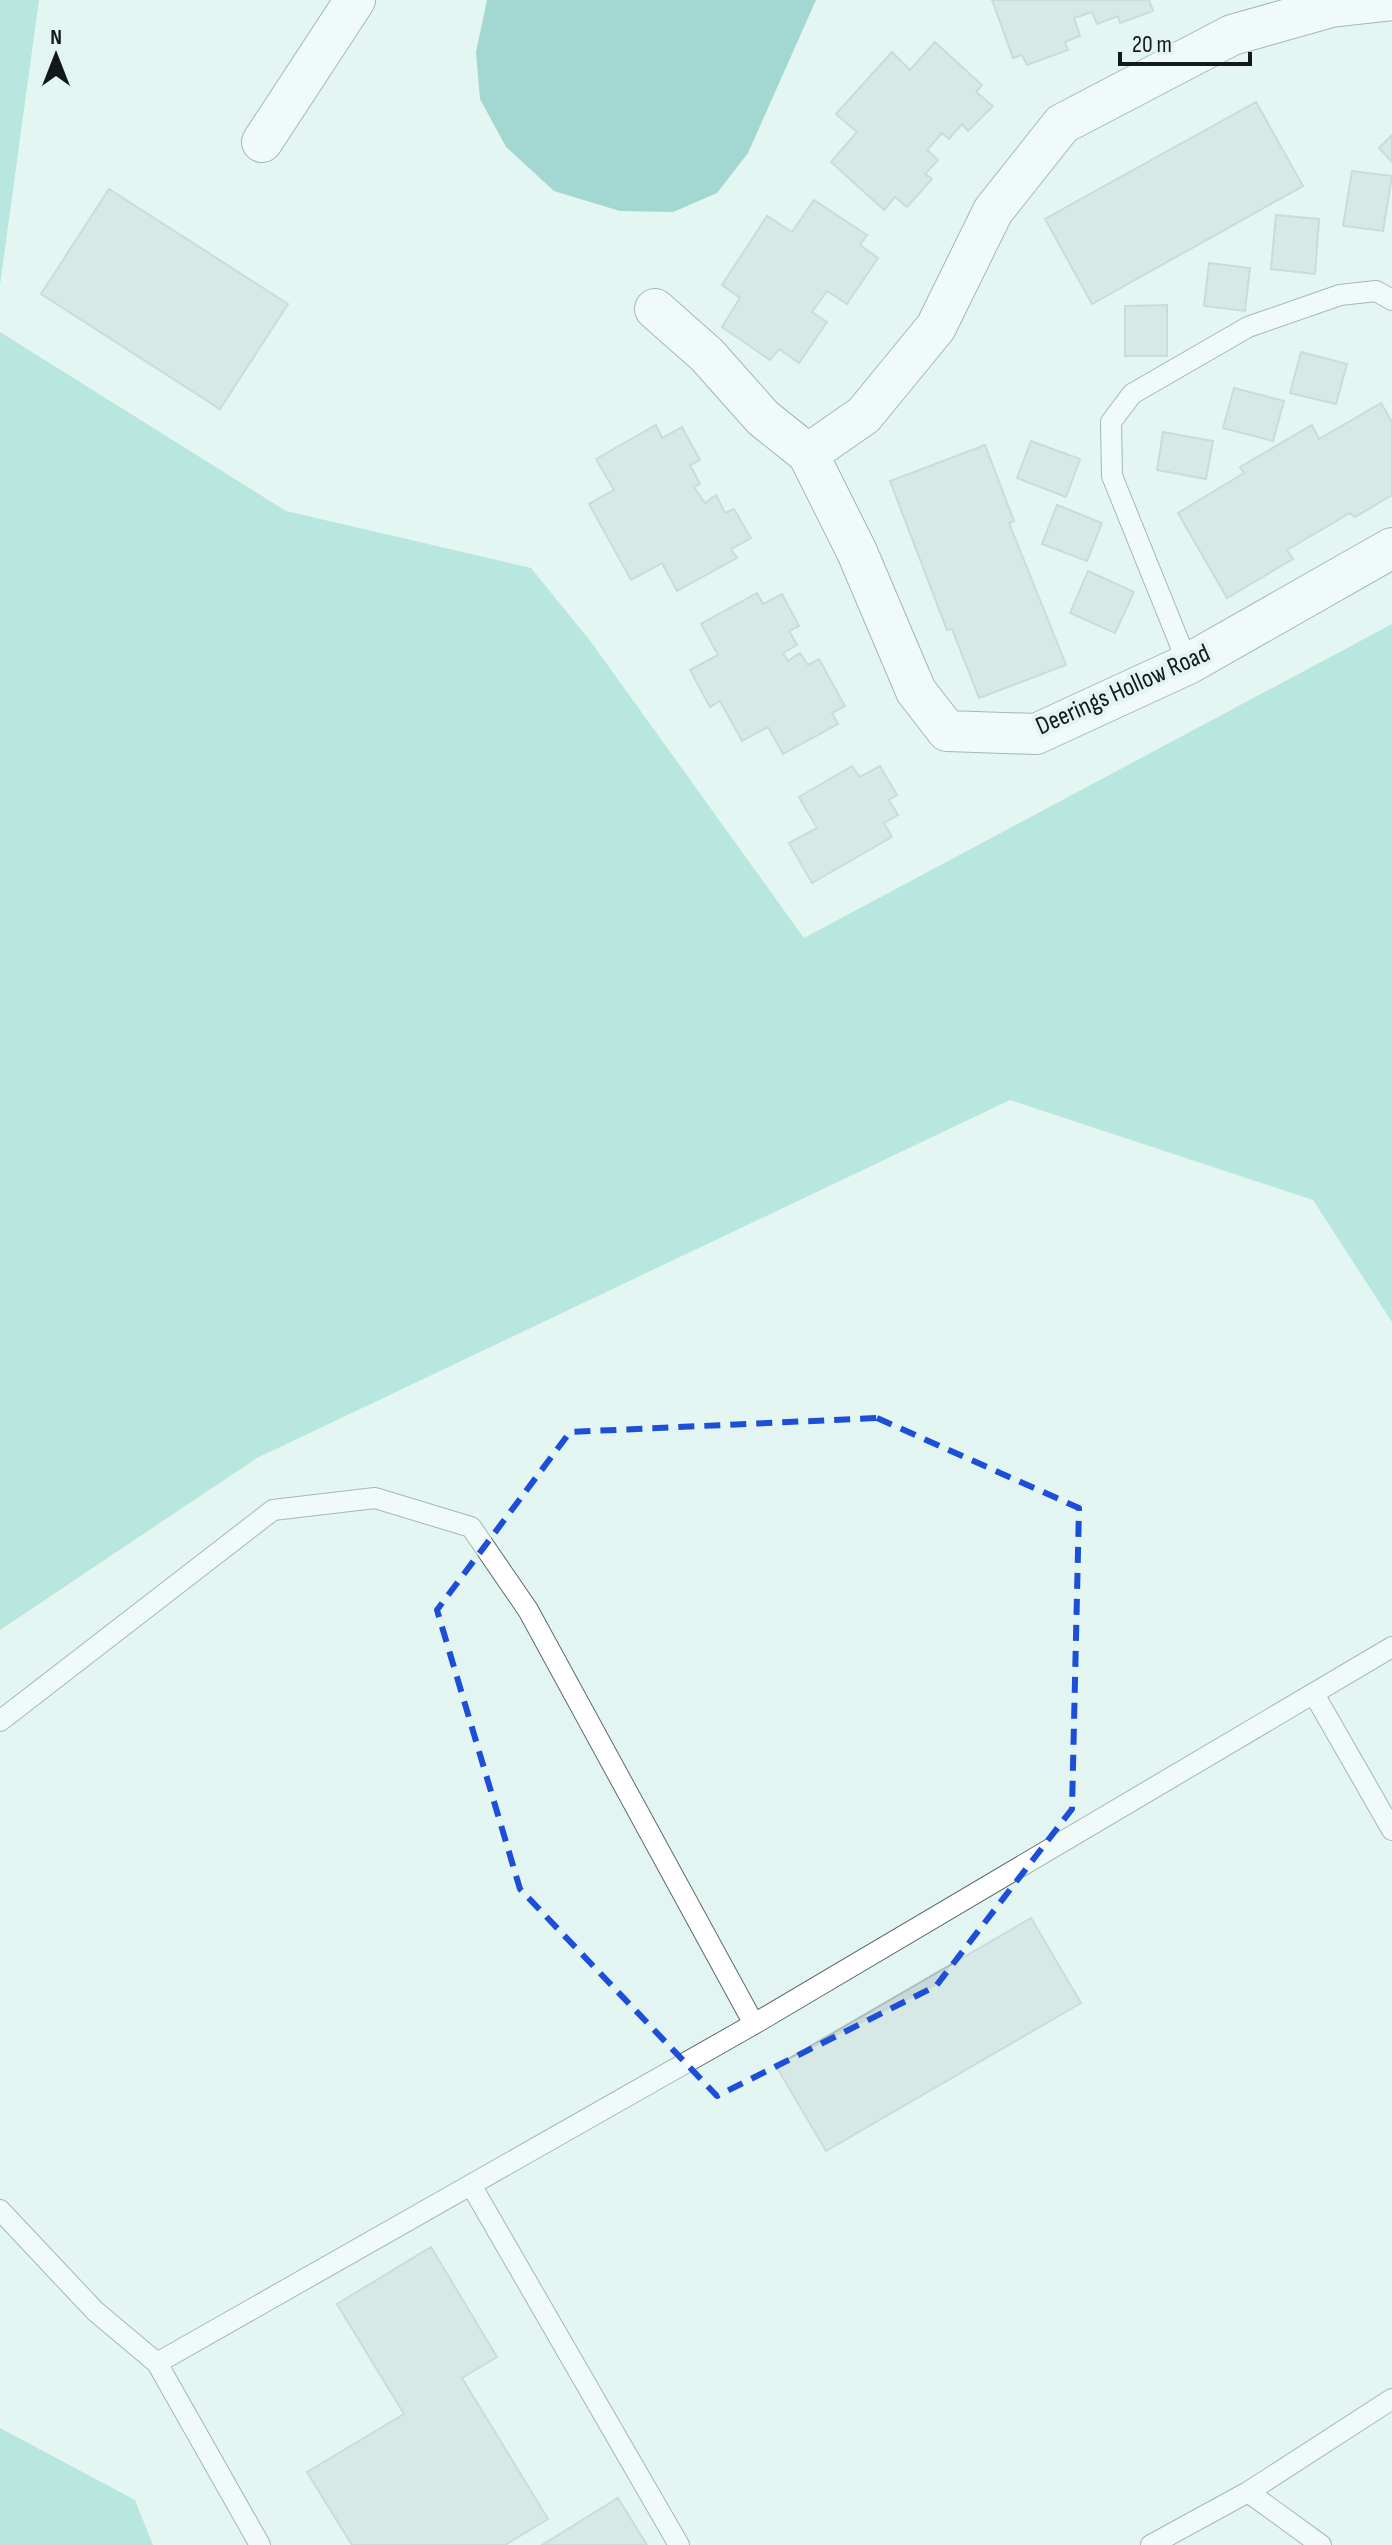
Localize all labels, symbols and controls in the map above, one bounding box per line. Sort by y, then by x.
north arrow [16,16,96,96]
scale bar [1120,16,1250,66]
text: N [50,24,62,51]
text: 20 m [1132,30,1172,59]
street label: Deerings Hollow Road [1031,638,1215,742]

